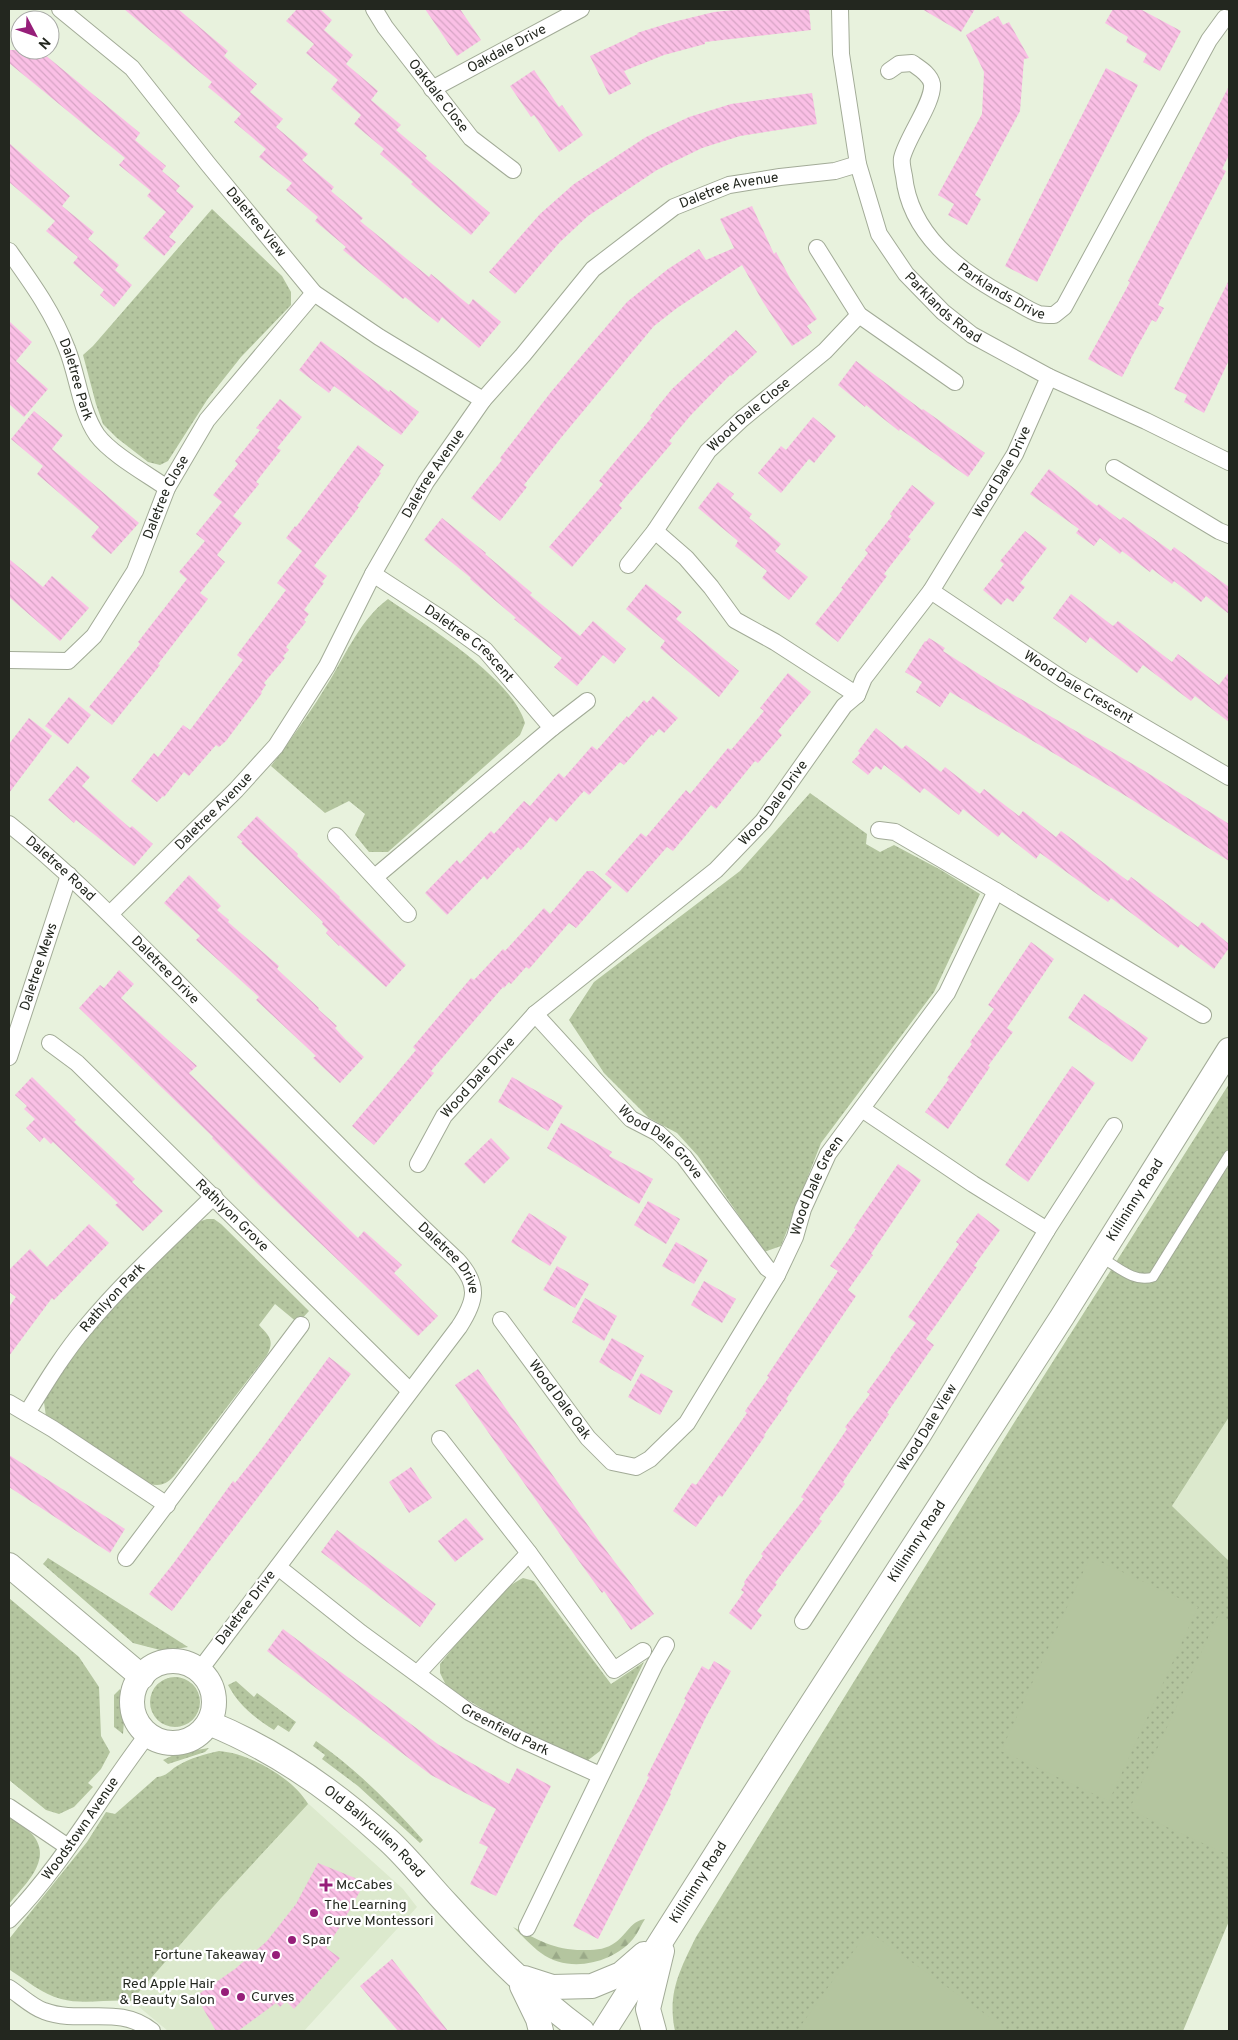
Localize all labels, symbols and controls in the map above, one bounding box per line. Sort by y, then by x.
north arrow [10,10,60,60]
street label: Oakdale Drive [464,21,549,77]
text: N [34,33,53,52]
street label: Oakdale Close [404,56,472,136]
street label: Daletree Avenue [677,169,780,212]
street label: Daletree View [222,184,290,261]
street label: Parklands Drive [954,260,1046,323]
street label: Parklands Road [901,269,984,347]
street label: Daletree Park [55,336,97,423]
street label: Wood Dale Close [704,374,794,456]
street label: Wood Dale Drive [969,424,1035,521]
street label: Daletree Avenue [398,426,468,521]
street label: Daletree Close [140,452,193,542]
street label: Daletree Crescent [421,601,517,686]
street label: Wood Dale Crescent [1020,647,1136,727]
street label: Wood Dale Drive [735,757,811,849]
street label: Daletree Avenue [172,769,256,854]
street label: Daletree Road [22,832,99,905]
street label: Daletree Mews [16,921,61,1013]
street label: Daletree Drive [128,932,203,1008]
street label: Wood Dale Drive [438,1033,519,1122]
street label: Wood Dale Grove [614,1102,706,1182]
street label: Wood Dale Green [787,1133,847,1238]
street label: Killininny Road [1103,1156,1167,1245]
street label: Rathlyon Grove [192,1176,272,1255]
street label: Daletree Drive [414,1219,482,1294]
street label: Rathlyon Park [77,1259,149,1336]
street label: Wood Dale Oak [525,1357,595,1443]
street label: Wood Dale View [894,1381,961,1474]
street label: Killininny Road [884,1497,950,1586]
street label: Daletree Drive [212,1567,280,1649]
street label: Greenfield Park [457,1700,552,1760]
street label: Woodstown Avenue [38,1774,123,1884]
street label: Old Ballycullen Road [320,1782,428,1881]
street label: Killininny Road [666,1838,731,1927]
place label: McCabes [336,1877,393,1894]
marker: McCabes [320,1879,332,1891]
place label: The Learning Curve Montessori [324,1897,433,1930]
marker: The Learning Curve Montessori [308,1907,320,1919]
place label: Spar [302,1932,332,1949]
marker: Spar [286,1934,298,1946]
place label: Fortune Takeaway [154,1947,266,1964]
marker: Fortune Takeaway [270,1949,282,1961]
place label: Red Apple Hair & Beauty Salon [119,1976,216,2009]
marker: Red Apple Hair & Beauty Salon [219,1986,231,1998]
place label: Curves [251,1989,295,2006]
marker: Curves [235,1991,247,2003]

